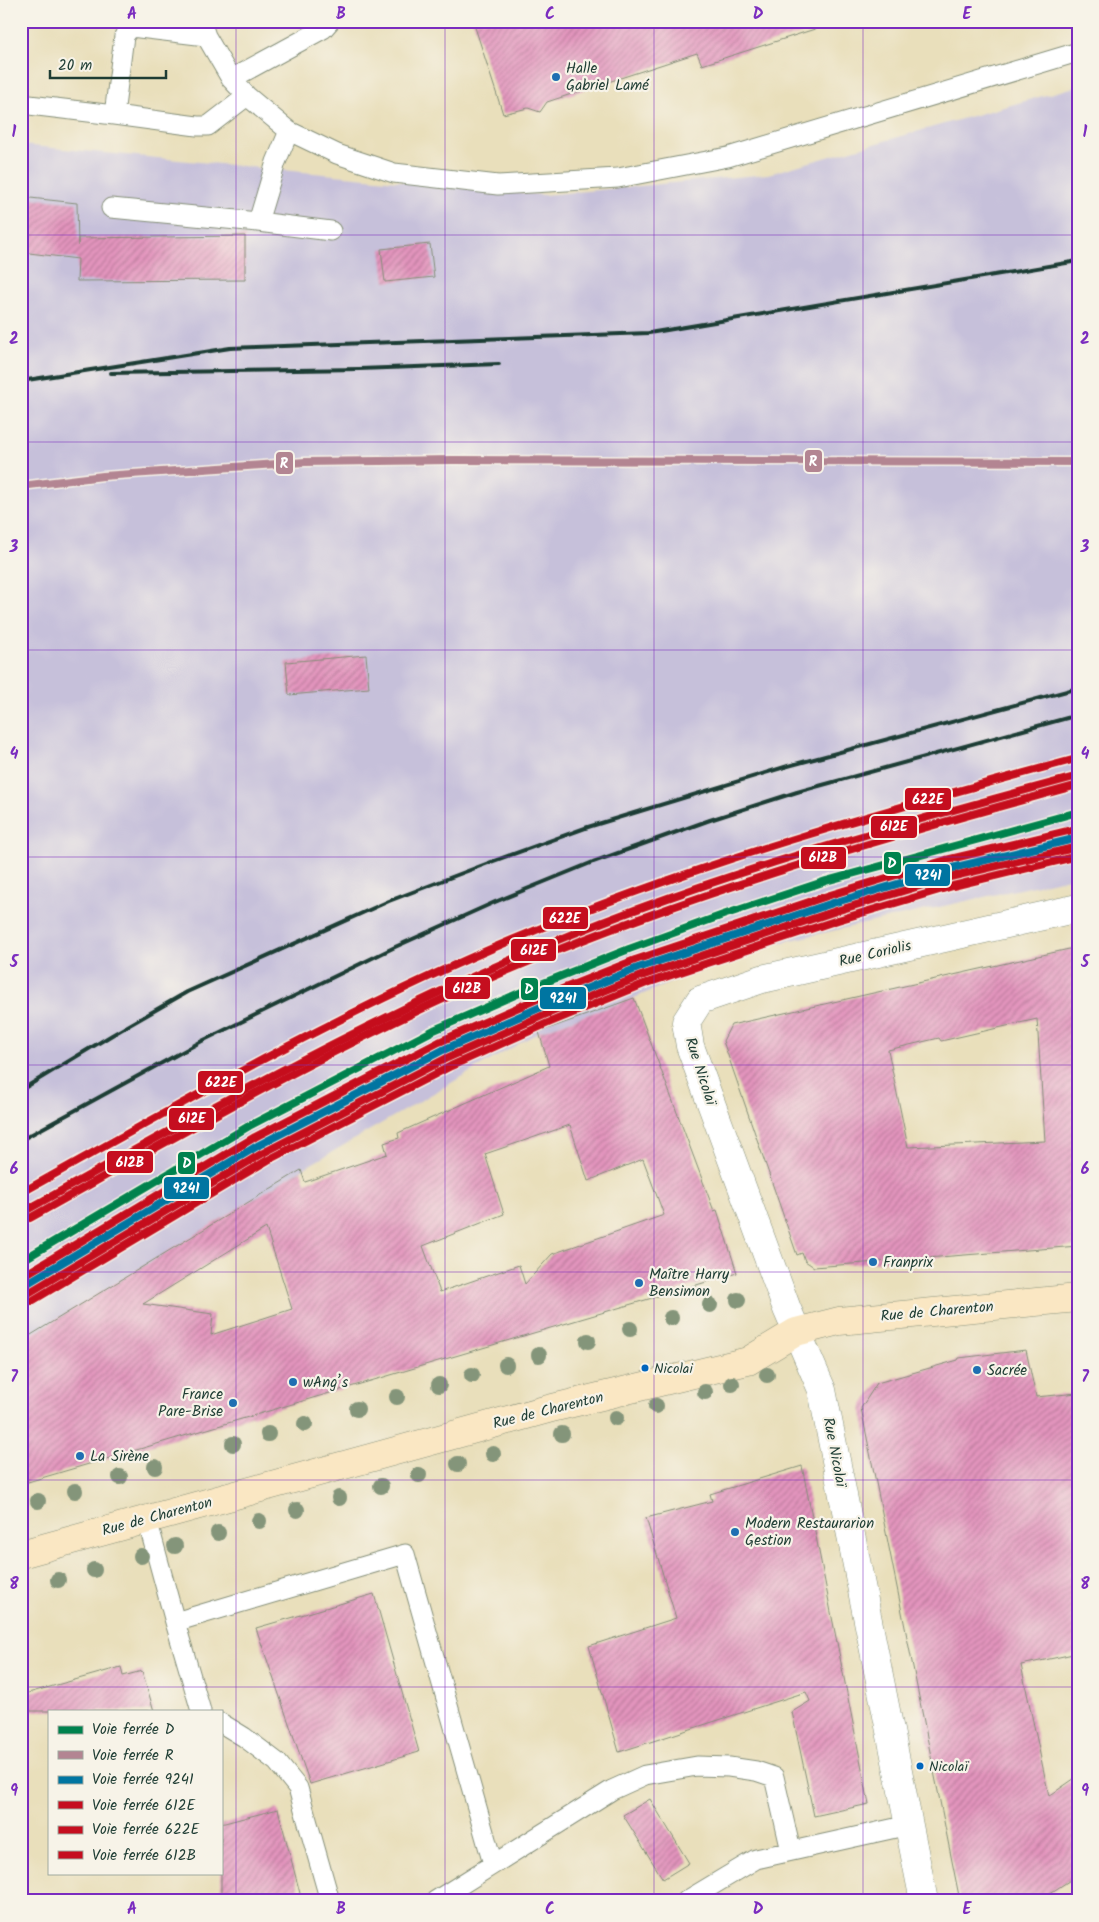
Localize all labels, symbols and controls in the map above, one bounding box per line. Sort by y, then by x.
text: A [127,2,137,27]
text: B [336,2,346,27]
text: C [545,2,555,27]
text: D [753,2,764,27]
text: E [963,2,973,27]
scale bar [50,48,166,80]
text: 20 m [58,54,92,78]
place label: Halle Gabriel Lamé [566,57,650,98]
marker: Halle Gabriel Lamé [550,71,562,83]
text: 1 [12,120,17,145]
text: 1 [1083,120,1088,145]
text: 2 [9,327,19,352]
text: 2 [1080,327,1090,352]
line badge: R [804,449,823,473]
line badge: R [275,451,294,475]
text: R [809,451,818,473]
text: R [280,453,289,475]
text: 3 [9,535,19,560]
text: 3 [1080,535,1090,560]
text: 4 [10,742,19,767]
text: 4 [1081,742,1090,767]
line badge: 622E [904,787,952,811]
text: 622E [912,789,945,811]
line badge: 612E [870,815,918,839]
text: 612E [880,816,909,838]
line badge: 612B [800,846,847,870]
text: 612B [809,847,837,869]
line badge: D [883,851,902,875]
text: D [887,853,897,875]
line badge: 9241 [904,863,951,887]
text: 9241 [914,865,942,887]
line badge: 622E [542,906,589,930]
text: 622E [549,908,582,930]
street label: Rue Coriolis [837,934,914,974]
line badge: 612E [510,938,557,962]
text: 612E [520,940,549,962]
text: 5 [9,950,20,975]
text: 5 [1080,950,1091,975]
line badge: 612B [444,976,491,1000]
line badge: D [520,977,539,1001]
text: 612B [453,978,481,1000]
text: D [524,979,534,1001]
line badge: 9241 [539,986,587,1010]
text: 9241 [549,988,577,1010]
street label: Rue Nicolaï [678,1034,723,1110]
line badge: 622E [197,1070,244,1094]
text: 622E [205,1072,238,1094]
line badge: 612E [168,1107,215,1131]
text: 612E [178,1108,207,1130]
line badge: 612B [106,1150,154,1174]
line badge: D [177,1151,196,1175]
text: 612B [116,1152,144,1174]
text: D [182,1153,192,1175]
text: 6 [10,1157,19,1182]
text: 6 [1081,1157,1090,1182]
line badge: 9241 [163,1176,210,1200]
text: 9241 [172,1178,200,1200]
place label: Franprix [883,1251,934,1275]
marker: Franprix [867,1256,879,1268]
place label: Maître Harry Bensimon [649,1263,730,1304]
marker: Maître Harry Bensimon [633,1277,645,1289]
street label: Rue de Charenton [880,1295,995,1329]
place label: Nicolai [654,1358,693,1380]
place label: Sacrée [987,1359,1027,1383]
marker: Nicolai [640,1363,650,1373]
marker: Sacrée [971,1364,983,1376]
text: 7 [10,1365,18,1390]
text: 7 [1081,1365,1089,1390]
place label: wAng’s [303,1371,349,1395]
marker: wAng’s [287,1376,299,1388]
place label: France Pare-Brise [158,1383,223,1424]
street label: Rue de Charenton [490,1386,606,1436]
marker: France Pare-Brise [227,1397,239,1409]
street label: Rue Nicolaï [816,1415,853,1490]
place label: La Sirène [90,1445,149,1469]
marker: La Sirène [74,1450,86,1462]
street label: Rue de Charenton [99,1491,215,1543]
place label: Modern Restaurarion Gestion [745,1512,874,1553]
marker: Modern Restaurarion Gestion [729,1526,741,1538]
text: 8 [9,1572,19,1597]
text: 8 [1080,1572,1090,1597]
legend [48,1710,222,1874]
text: Voie ferrée D [92,1718,175,1742]
text: Voie ferrée R [92,1744,174,1768]
place label: Nicolaï [929,1756,969,1778]
marker: Nicolaï [915,1761,925,1771]
text: Voie ferrée 9241 [92,1768,194,1792]
text: 9 [10,1779,18,1804]
text: 9 [1081,1779,1089,1804]
text: Voie ferrée 612E [92,1794,197,1818]
text: Voie ferrée 622E [92,1818,201,1842]
text: Voie ferrée 612B [92,1844,196,1868]
text: A [127,1897,137,1922]
text: B [336,1897,346,1922]
text: C [545,1897,555,1922]
text: D [753,1897,764,1922]
text: E [963,1897,973,1922]

